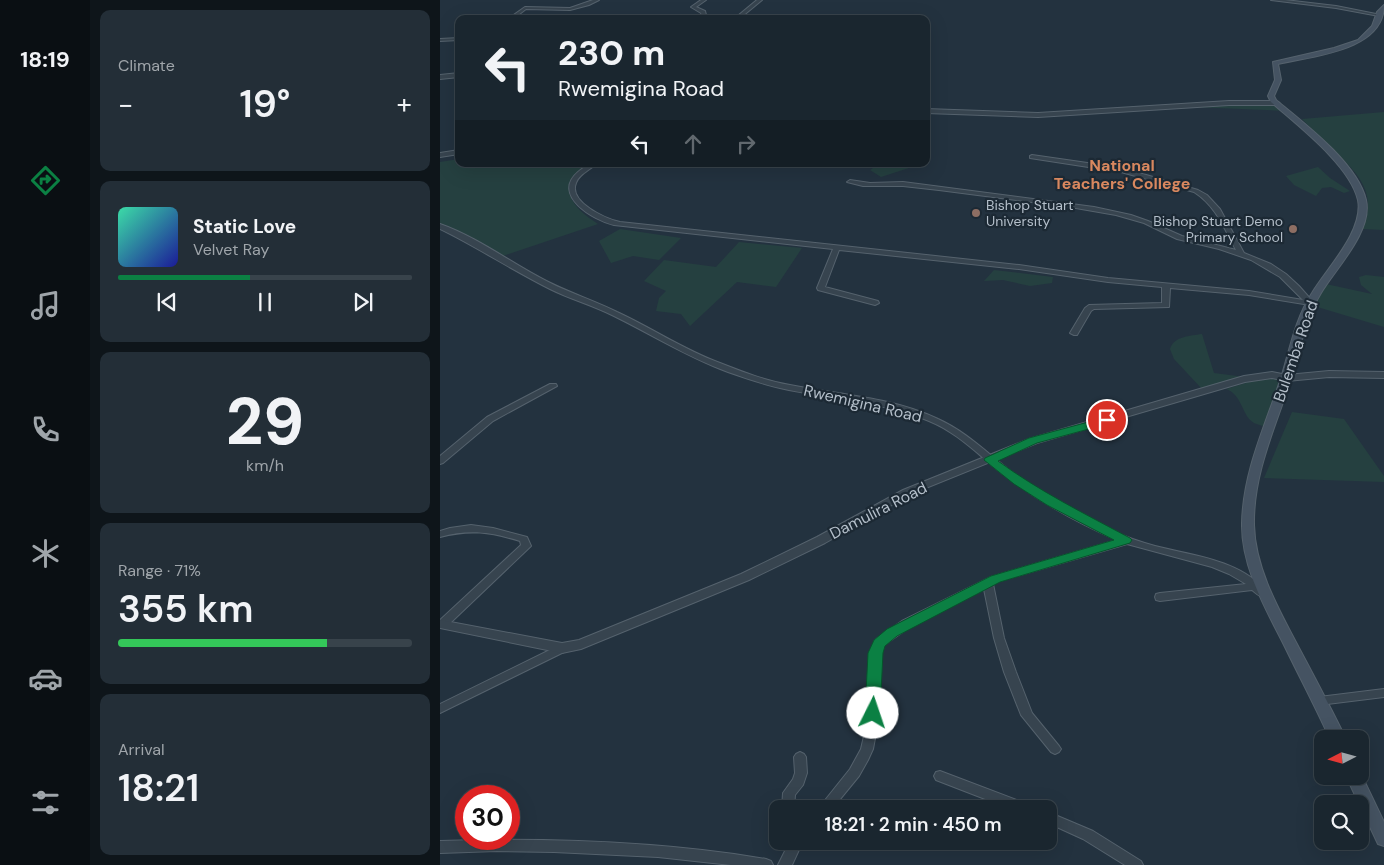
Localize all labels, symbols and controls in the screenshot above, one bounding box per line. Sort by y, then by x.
text: 230 m [558,30,665,76]
icon: left [475,35,540,100]
text: 18:19 [20,45,70,74]
text: Climate [118,55,175,76]
text: Rwemigina Road [558,74,724,103]
text: 19° [240,79,290,129]
text: − [118,86,133,123]
text: + [397,86,412,123]
icon: left [626,130,654,158]
icon: ahead [679,130,707,158]
icon: right [732,130,760,158]
district label: National Teachers' College [1054,155,1190,194]
icon: directions [28,163,63,198]
place label: Bishop Stuart University [986,196,1074,230]
marker: Bishop Stuart University [970,207,982,219]
place label: Bishop Stuart Demo Primary School [1153,212,1283,246]
text: Static Love [193,214,296,239]
marker: Bishop Stuart Demo Primary School [1287,223,1299,235]
text: Velvet Ray [193,239,269,260]
icon: music [28,288,63,323]
icon: previous [153,288,181,316]
icon: pause [251,288,279,316]
icon: next [349,288,377,316]
street label: Bulemba Road [1268,298,1323,405]
text: 29 [226,380,304,464]
street label: Rwemigina Road [802,380,924,427]
pin [1086,399,1128,441]
icon: arrive [1093,406,1121,434]
icon: phone [28,412,63,447]
text: km/h [246,455,284,476]
street label: Damulira Road [826,477,931,544]
icon: climate [28,536,63,571]
text: Range · 71% [118,560,201,581]
text: 355 km [118,584,253,634]
icon: car [28,661,63,696]
position arrow [846,686,898,738]
north arrow [1314,730,1369,785]
map controls [1314,730,1369,850]
text: Arrival [118,739,165,760]
text: 18:21 [118,763,199,813]
icon: filters [28,785,63,820]
speed limit sign: 30 [455,785,520,850]
button: search [1314,795,1369,850]
text: 18:21 · 2 min · 450 m [824,812,1002,837]

